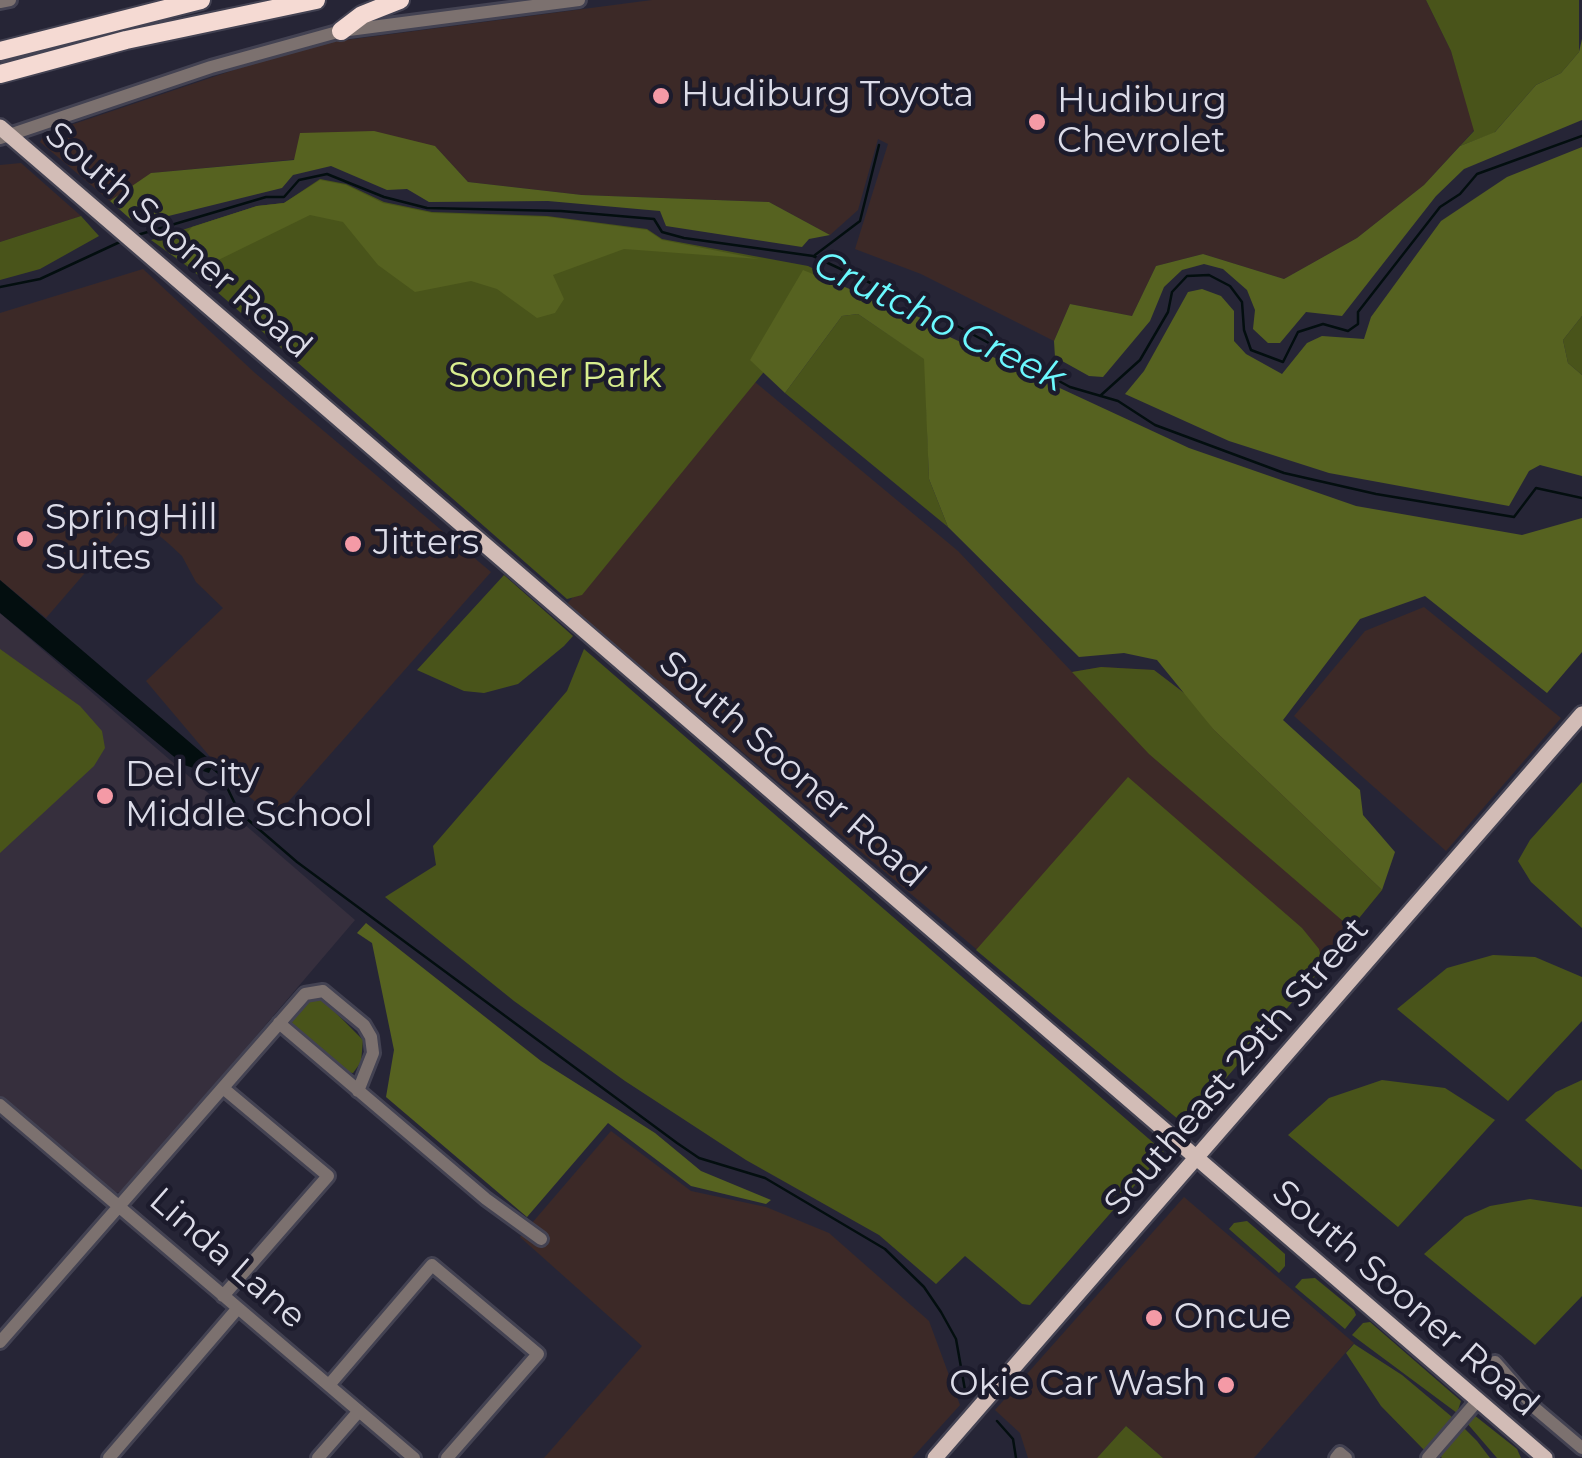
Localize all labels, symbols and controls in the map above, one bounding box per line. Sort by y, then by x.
place label: Hudiburg Toyota [681,75,974,117]
place label: Hudiburg Chevrolet [1057,81,1227,163]
marker: Hudiburg Toyota [650,85,672,107]
marker: Hudiburg Chevrolet [1026,111,1048,133]
street label: South Sooner Road [36,114,320,368]
water label: Crutcho Creek [806,241,1072,403]
park label: Sooner Park [448,356,662,398]
place label: SpringHill Suites [45,498,218,580]
place label: Jitters [373,523,479,565]
marker: SpringHill Suites [14,528,36,550]
marker: Jitters [342,533,364,555]
street label: South Sooner Road [650,643,934,897]
place label: Del City Middle School [125,755,373,837]
marker: Del City Middle School [94,785,116,807]
street label: Southeast 29th Street [1096,909,1378,1225]
street label: South Sooner Road [1263,1172,1547,1426]
street label: Linda Lane [140,1180,314,1338]
place label: Oncue [1174,1297,1291,1339]
marker: Oncue [1143,1307,1165,1329]
place label: Okie Car Wash [949,1364,1206,1406]
marker: Okie Car Wash [1215,1374,1237,1396]

